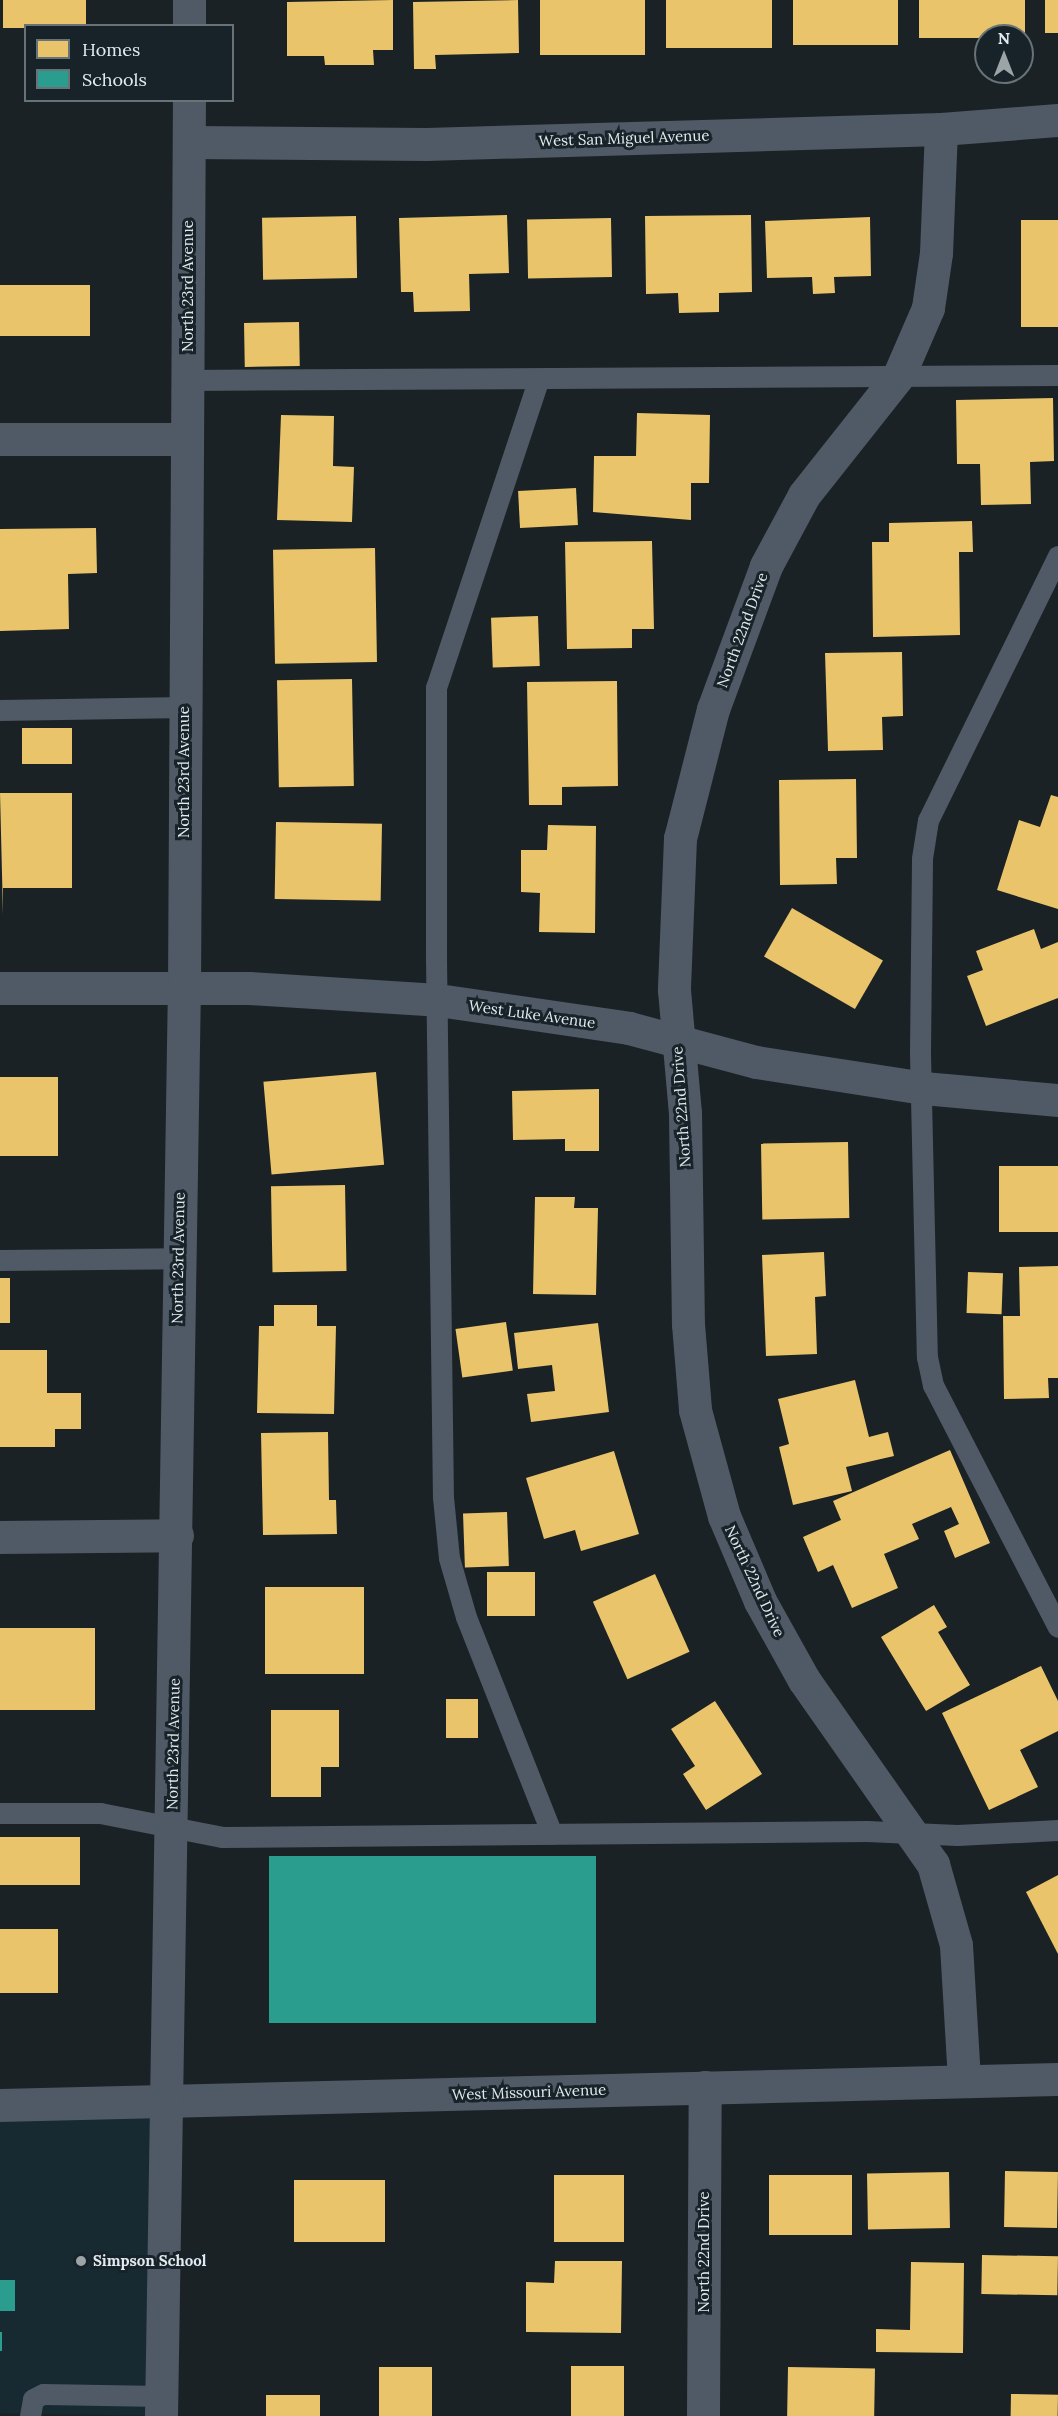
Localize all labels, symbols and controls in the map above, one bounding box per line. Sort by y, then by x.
legend [24,24,234,102]
north arrow [974,24,1034,84]
text: N [998,28,1010,48]
text: Homes [82,38,140,61]
text: Schools [82,68,147,91]
street label: West San Miguel Avenue [538,126,710,150]
street label: North 23rd Avenue [179,220,197,352]
street label: North 22nd Drive [713,570,771,690]
street label: North 23rd Avenue [175,706,193,838]
street label: West Luke Avenue [468,996,596,1032]
street label: North 22nd Drive [668,1046,694,1168]
street label: North 23rd Avenue [168,1192,188,1324]
street label: North 22nd Drive [721,1522,789,1640]
street label: North 23rd Avenue [163,1678,183,1810]
street label: West Missouri Avenue [452,2080,606,2104]
street label: North 22nd Drive [695,2191,713,2313]
place label: Simpson School [93,2252,206,2270]
marker: Simpson School [74,2254,88,2268]

